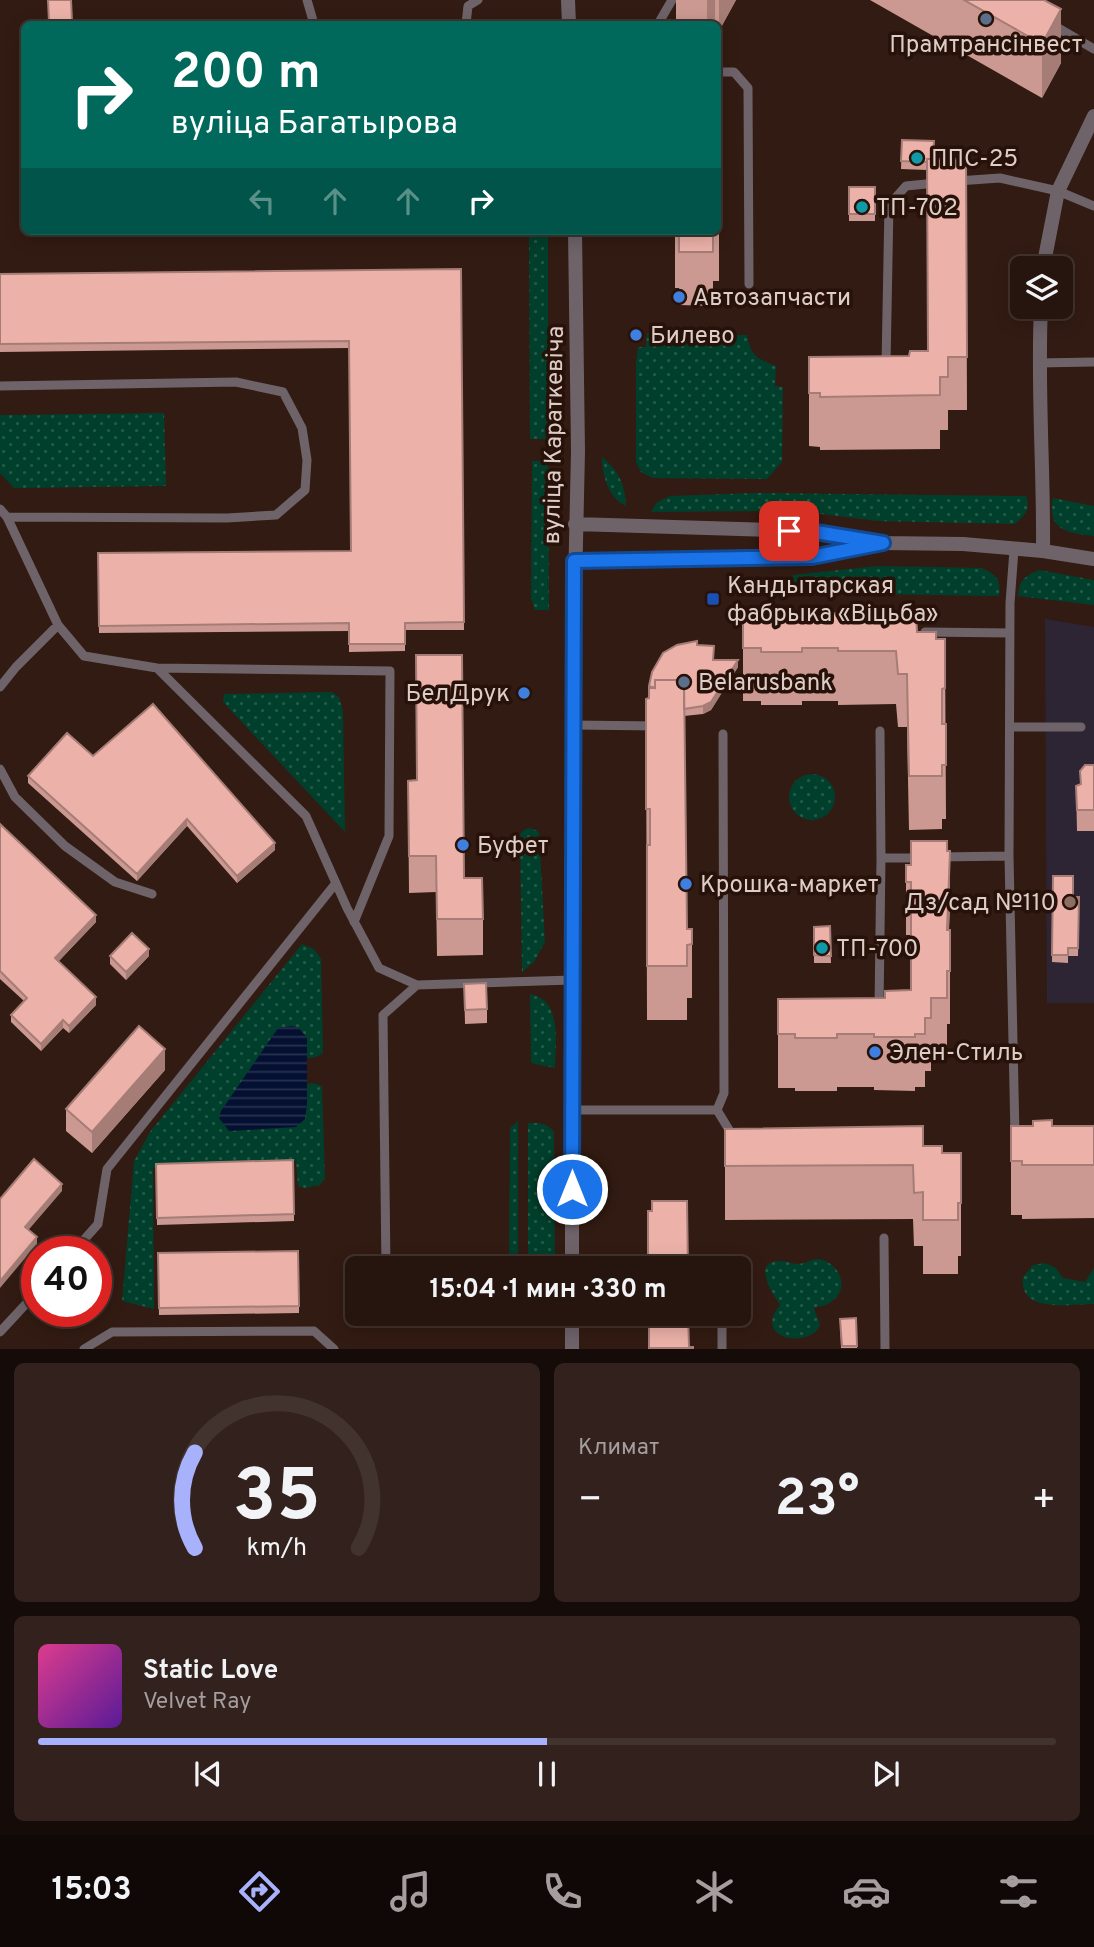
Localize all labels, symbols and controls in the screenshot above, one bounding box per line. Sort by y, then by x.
marker: Прамтрансінвест [978,11,994,27]
place label: Прамтрансінвест [889,31,1083,61]
text: 200 m [171,44,321,106]
icon: right [56,49,147,140]
text: вуліца Багатырова [171,105,458,145]
place label: ППС-25 [931,145,1018,175]
marker: ППС-25 [909,150,925,166]
icon: left [243,182,281,220]
icon: ahead [316,182,354,220]
icon: ahead [389,182,427,220]
icon: right [462,182,500,220]
place label: ТП-702 [876,194,958,224]
marker: ТП-702 [854,199,870,215]
map controls [1010,256,1073,319]
button: layers [1010,256,1073,319]
place label: Автозапчасти [693,284,851,314]
marker: Автозапчасти [671,289,687,305]
place label: Билево [650,322,735,352]
street label: вуліца Караткевіча [538,325,572,545]
marker: Билево [628,327,644,343]
pin [759,501,819,561]
icon: arrive [770,512,808,550]
place label: Кандытарская фабрыка «Віцьба» [727,572,938,630]
marker: Кандытарская фабрыка «Віцьба» [705,591,721,607]
place label: Belarusbank [698,669,833,699]
marker: Belarusbank [676,674,692,690]
place label: БелДрук [406,680,510,710]
marker: БелДрук [516,685,532,701]
place label: Буфет [477,832,549,862]
marker: Буфет [455,837,471,853]
place label: Крошка-маркет [700,871,879,901]
marker: Крошка-маркет [678,876,694,892]
place label: Дз/сад №110 [904,889,1056,919]
marker: Дз/сад №110 [1062,894,1078,910]
place label: ТП-700 [836,935,918,965]
marker: ТП-700 [814,940,830,956]
place label: Элен-Стиль [889,1039,1023,1069]
marker: Элен-Стиль [867,1044,883,1060]
position arrow [535,1152,609,1226]
speed limit sign: 40 [21,1236,112,1327]
text: 15:04 · 1 мин · 330 m [429,1274,667,1307]
text: Климат [578,1434,659,1463]
text: 35 [233,1455,321,1547]
text: 23° [775,1468,859,1534]
text: − [578,1477,603,1526]
text: + [1031,1477,1056,1526]
text: km/h [247,1533,307,1565]
text: Static Love [143,1655,278,1688]
text: Velvet Ray [143,1688,251,1717]
icon: previous [189,1755,227,1793]
icon: pause [528,1755,566,1793]
icon: next [867,1755,905,1793]
icon: directions [235,1867,284,1916]
icon: music [386,1867,435,1916]
icon: phone [538,1867,587,1916]
icon: climate [690,1867,739,1916]
icon: car [842,1867,891,1916]
icon: filters [994,1867,1043,1916]
text: 15:03 [51,1871,132,1911]

